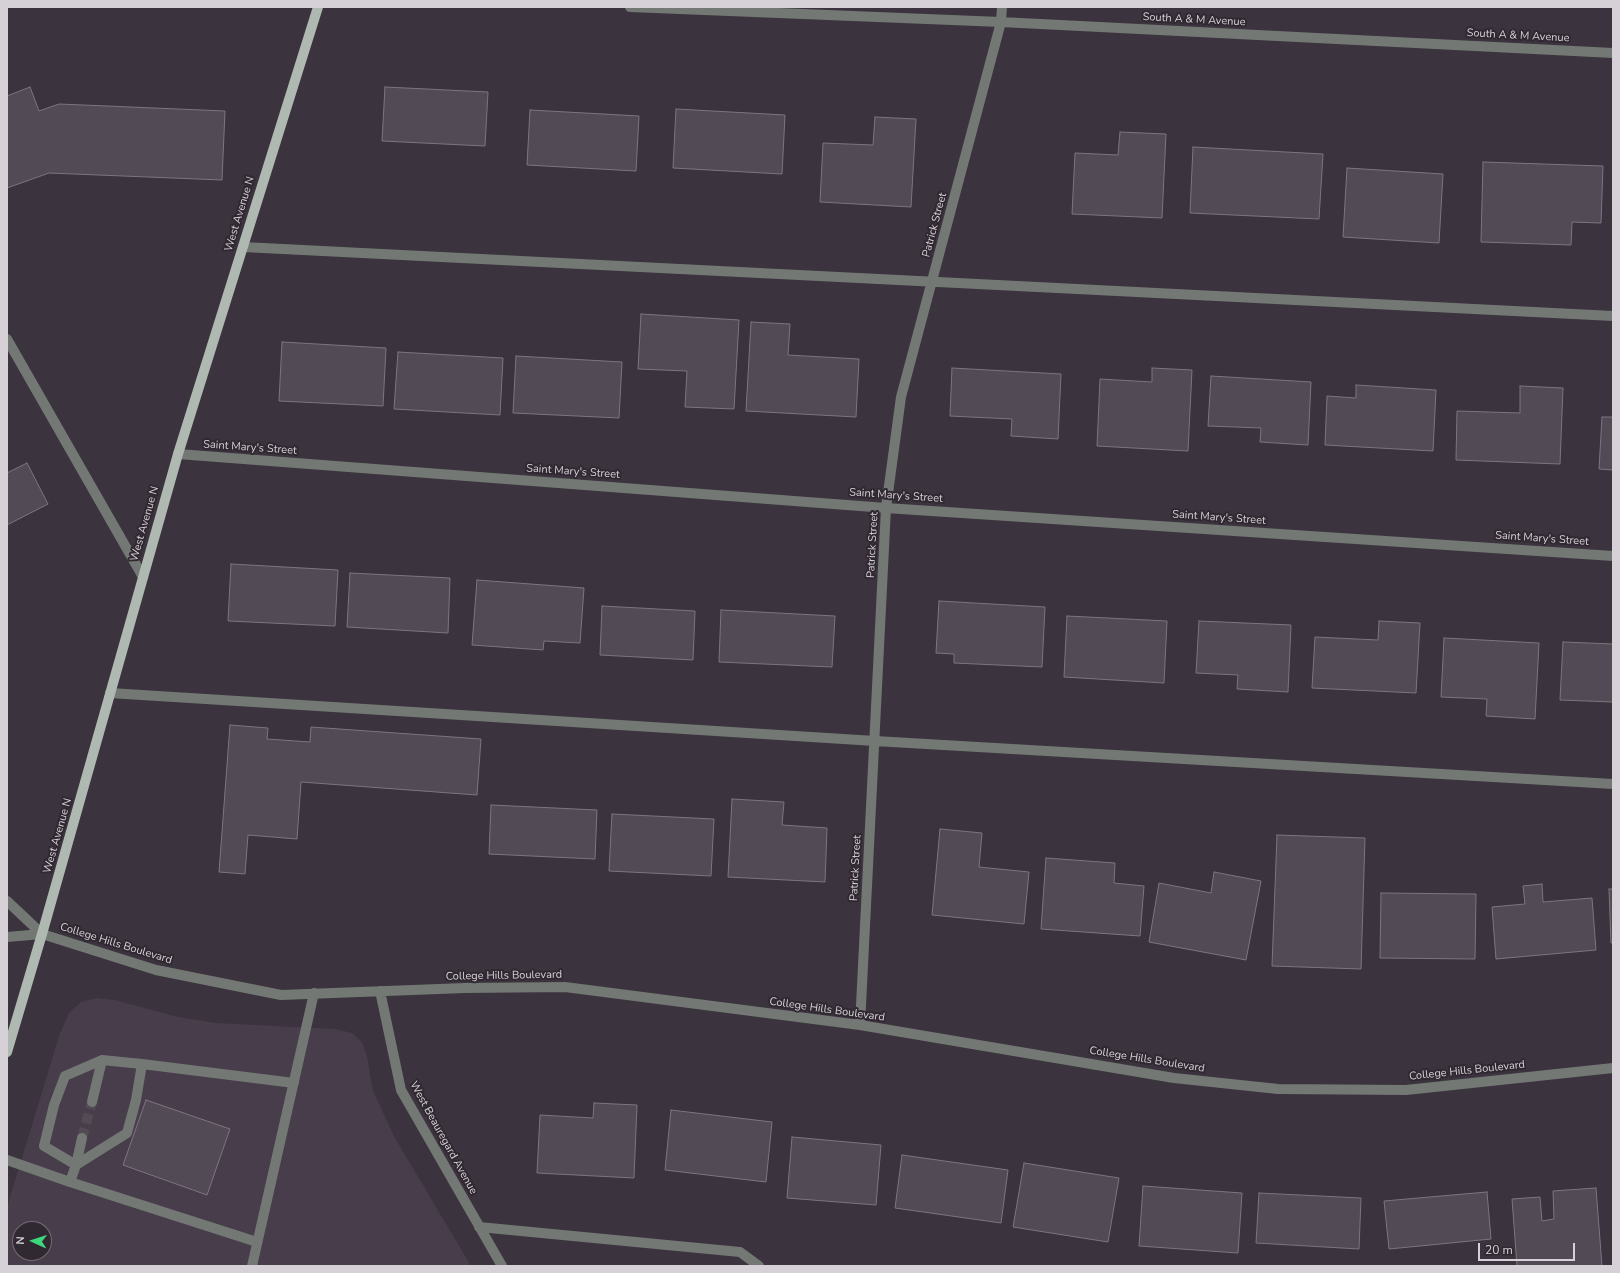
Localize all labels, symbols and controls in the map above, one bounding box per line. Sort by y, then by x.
street label: South A & M Avenue [1142,11,1246,29]
street label: South A & M Avenue [1466,27,1570,45]
street label: West Avenue N [222,175,258,253]
street label: Patrick Street [920,191,950,259]
street label: Saint Mary's Street [203,438,297,458]
street label: Saint Mary's Street [526,462,620,482]
street label: West Avenue N [128,485,162,563]
street label: Saint Mary's Street [849,486,943,506]
street label: Saint Mary's Street [1172,508,1266,528]
street label: Patrick Street [865,512,881,578]
street label: Saint Mary's Street [1495,529,1589,549]
street label: West Avenue N [41,797,75,875]
street label: Patrick Street [848,835,864,901]
street label: College Hills Boulevard [58,921,174,967]
street label: College Hills Boulevard [446,968,562,984]
street label: College Hills Boulevard [768,995,886,1025]
street label: College Hills Boulevard [1088,1044,1206,1076]
street label: College Hills Boulevard [1408,1058,1526,1084]
street label: West Beauregard Avenue [406,1079,480,1197]
north arrow [12,1221,52,1261]
scale bar [1480,1235,1577,1261]
text: N [13,1236,28,1245]
text: 20 m [1485,1242,1513,1258]

